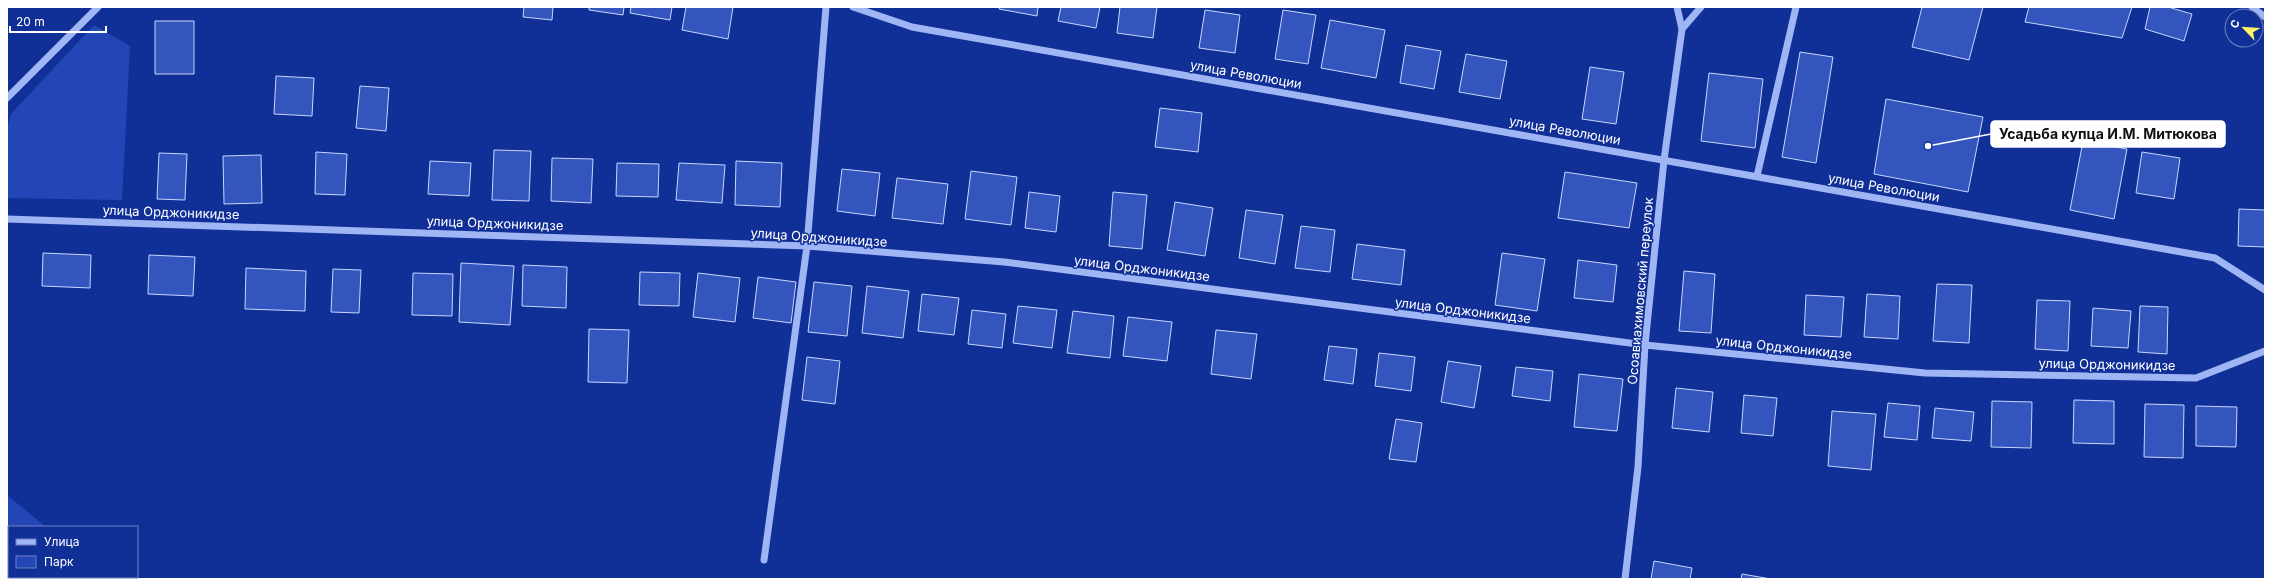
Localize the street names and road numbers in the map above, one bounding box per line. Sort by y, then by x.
street label: улица Революции [1189,56,1303,92]
street label: улица Революции [1508,112,1622,148]
street label: улица Революции [1827,169,1941,205]
street label: Осоавиахимовский переулок [1624,197,1656,385]
street label: улица Орджоникидзе [102,202,240,222]
street label: улица Орджоникидзе [426,213,564,233]
street label: улица Орджоникидзе [750,224,888,250]
street label: улица Орджоникидзе [1073,252,1211,284]
street label: улица Орджоникидзе [1394,294,1532,326]
street label: улица Орджоникидзе [1715,332,1853,362]
street label: улица Орджоникидзе [2038,355,2176,373]

